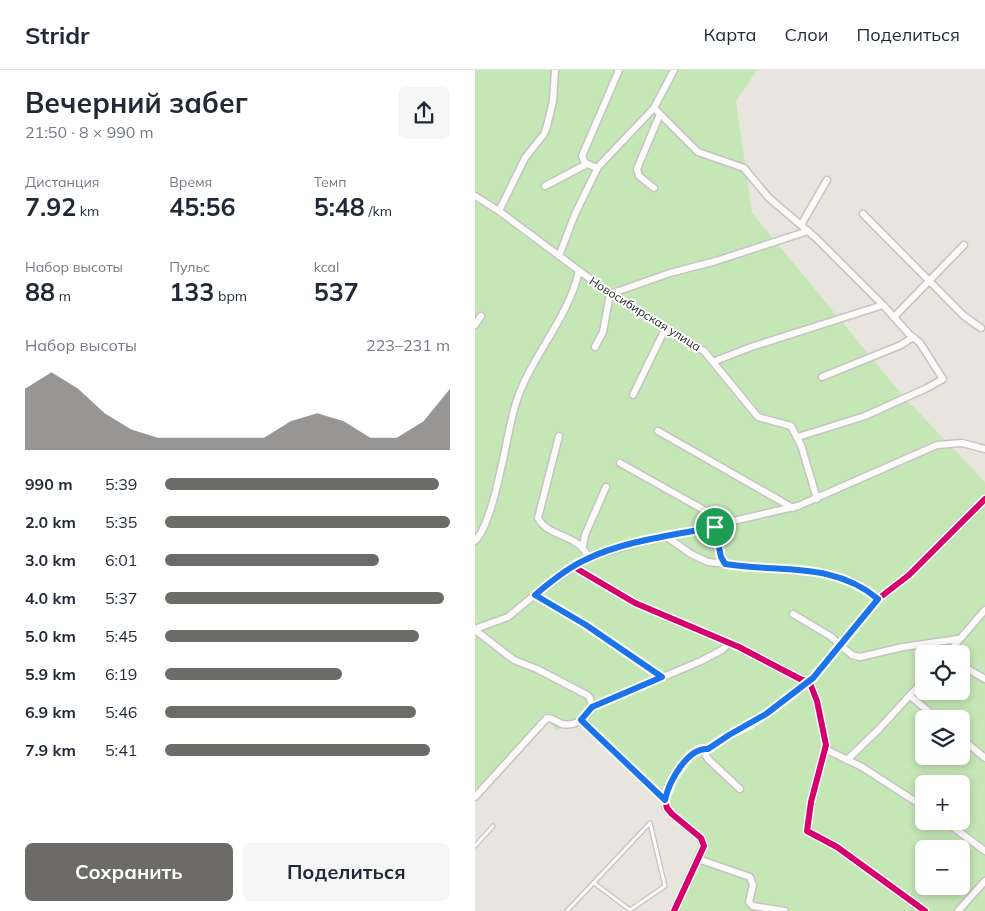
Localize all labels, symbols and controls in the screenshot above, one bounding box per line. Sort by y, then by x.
text: Stridr [25,20,89,50]
text: Карта [704,23,756,46]
text: Слои [784,23,829,46]
text: Поделиться [857,23,960,46]
text: Вечерний забег [25,85,248,120]
button: share [398,87,450,139]
text: 21:50 · 8 × 990 m [25,122,154,142]
text: Дистанция [25,173,99,191]
text: Время [169,173,212,191]
text: Темп [314,173,347,191]
text: 7.92 [25,191,76,222]
text: 45:56 [169,191,236,222]
text: 5:48 [314,191,365,222]
text: km [76,202,99,220]
text: /km [365,202,392,220]
text: Набор высоты [25,258,123,276]
text: Пульс [169,258,210,276]
text: kcal [314,258,339,276]
street label: Новосибирская улица [587,273,704,354]
text: 88 [25,276,55,307]
text: 133 [169,276,214,307]
text: 537 [314,276,359,307]
text: m [55,287,71,305]
text: bpm [214,287,247,305]
text: Набор высоты [25,335,137,355]
text: 223–231 m [366,335,450,355]
text: 990 m [25,474,73,494]
text: 5:39 [105,474,137,494]
pin [694,506,736,548]
text: 2.0 km [25,512,76,532]
text: 5:35 [105,512,137,532]
icon: arrive [701,513,729,541]
text: 3.0 km [25,550,76,570]
text: 6:01 [105,550,137,570]
text: 4.0 km [25,588,76,608]
text: 5:37 [105,588,137,608]
text: 5.0 km [25,626,76,646]
text: 5:45 [105,626,137,646]
map controls [915,645,970,895]
button: locate [915,645,970,700]
text: 5.9 km [25,664,76,684]
text: 6:19 [105,664,137,684]
text: 6.9 km [25,702,76,722]
text: 5:46 [105,702,137,722]
button: layers [915,710,970,765]
text: 7.9 km [25,740,76,760]
text: 5:41 [105,740,137,760]
button: + [915,775,970,830]
button: − [915,840,970,895]
button: Сохранить [25,843,233,901]
button: Поделиться [243,843,450,901]

